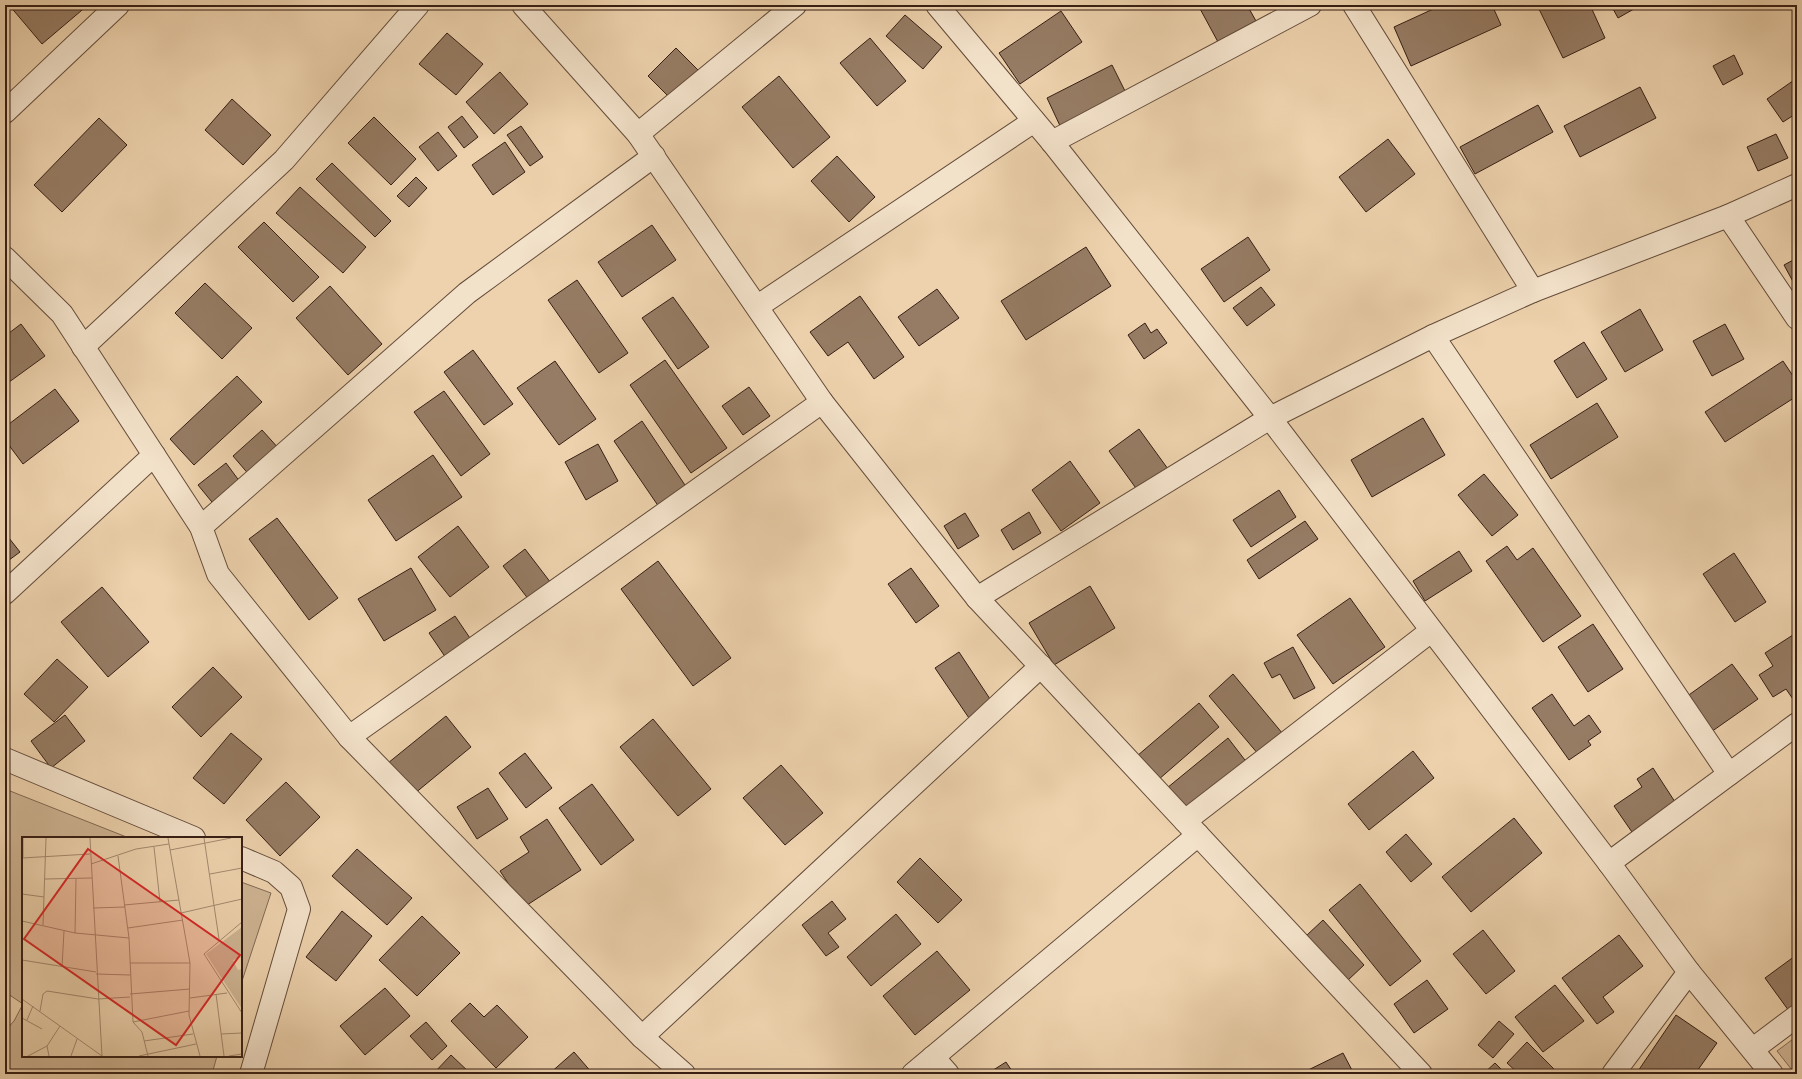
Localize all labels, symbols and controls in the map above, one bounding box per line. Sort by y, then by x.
inset map [22,837,242,1057]

